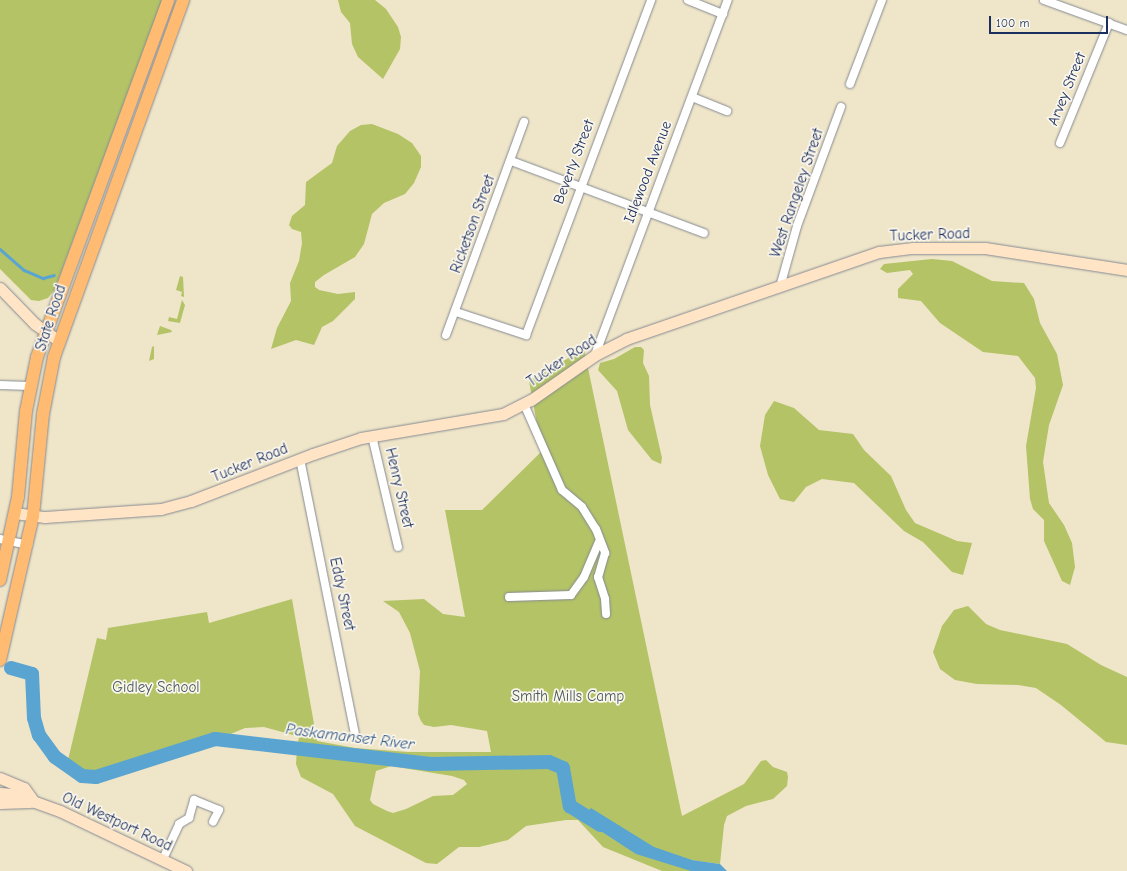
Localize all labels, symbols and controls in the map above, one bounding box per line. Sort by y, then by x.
scale bar [991,8,1110,34]
text: 100 m [996,16,1029,30]
street label: Arvey Street [1044,50,1090,128]
street label: Beverly Street [550,117,598,207]
street label: Idlewood Avenue [620,118,676,226]
street label: West Rangeley Street [766,126,828,260]
street label: Ricketson Street [447,172,499,276]
street label: Tucker Road [889,225,971,245]
street label: State Road [32,283,70,353]
street label: Tucker Road [524,331,600,391]
street label: Tucker Road [209,440,291,486]
street label: Henry Street [381,446,417,530]
street label: Eddy Street [325,556,359,632]
park label: Gidley School [112,679,200,697]
park label: Smith Mills Camp [512,688,624,706]
water label: Paskamanset River [285,720,415,754]
street label: Old Westport Road [59,789,175,855]

